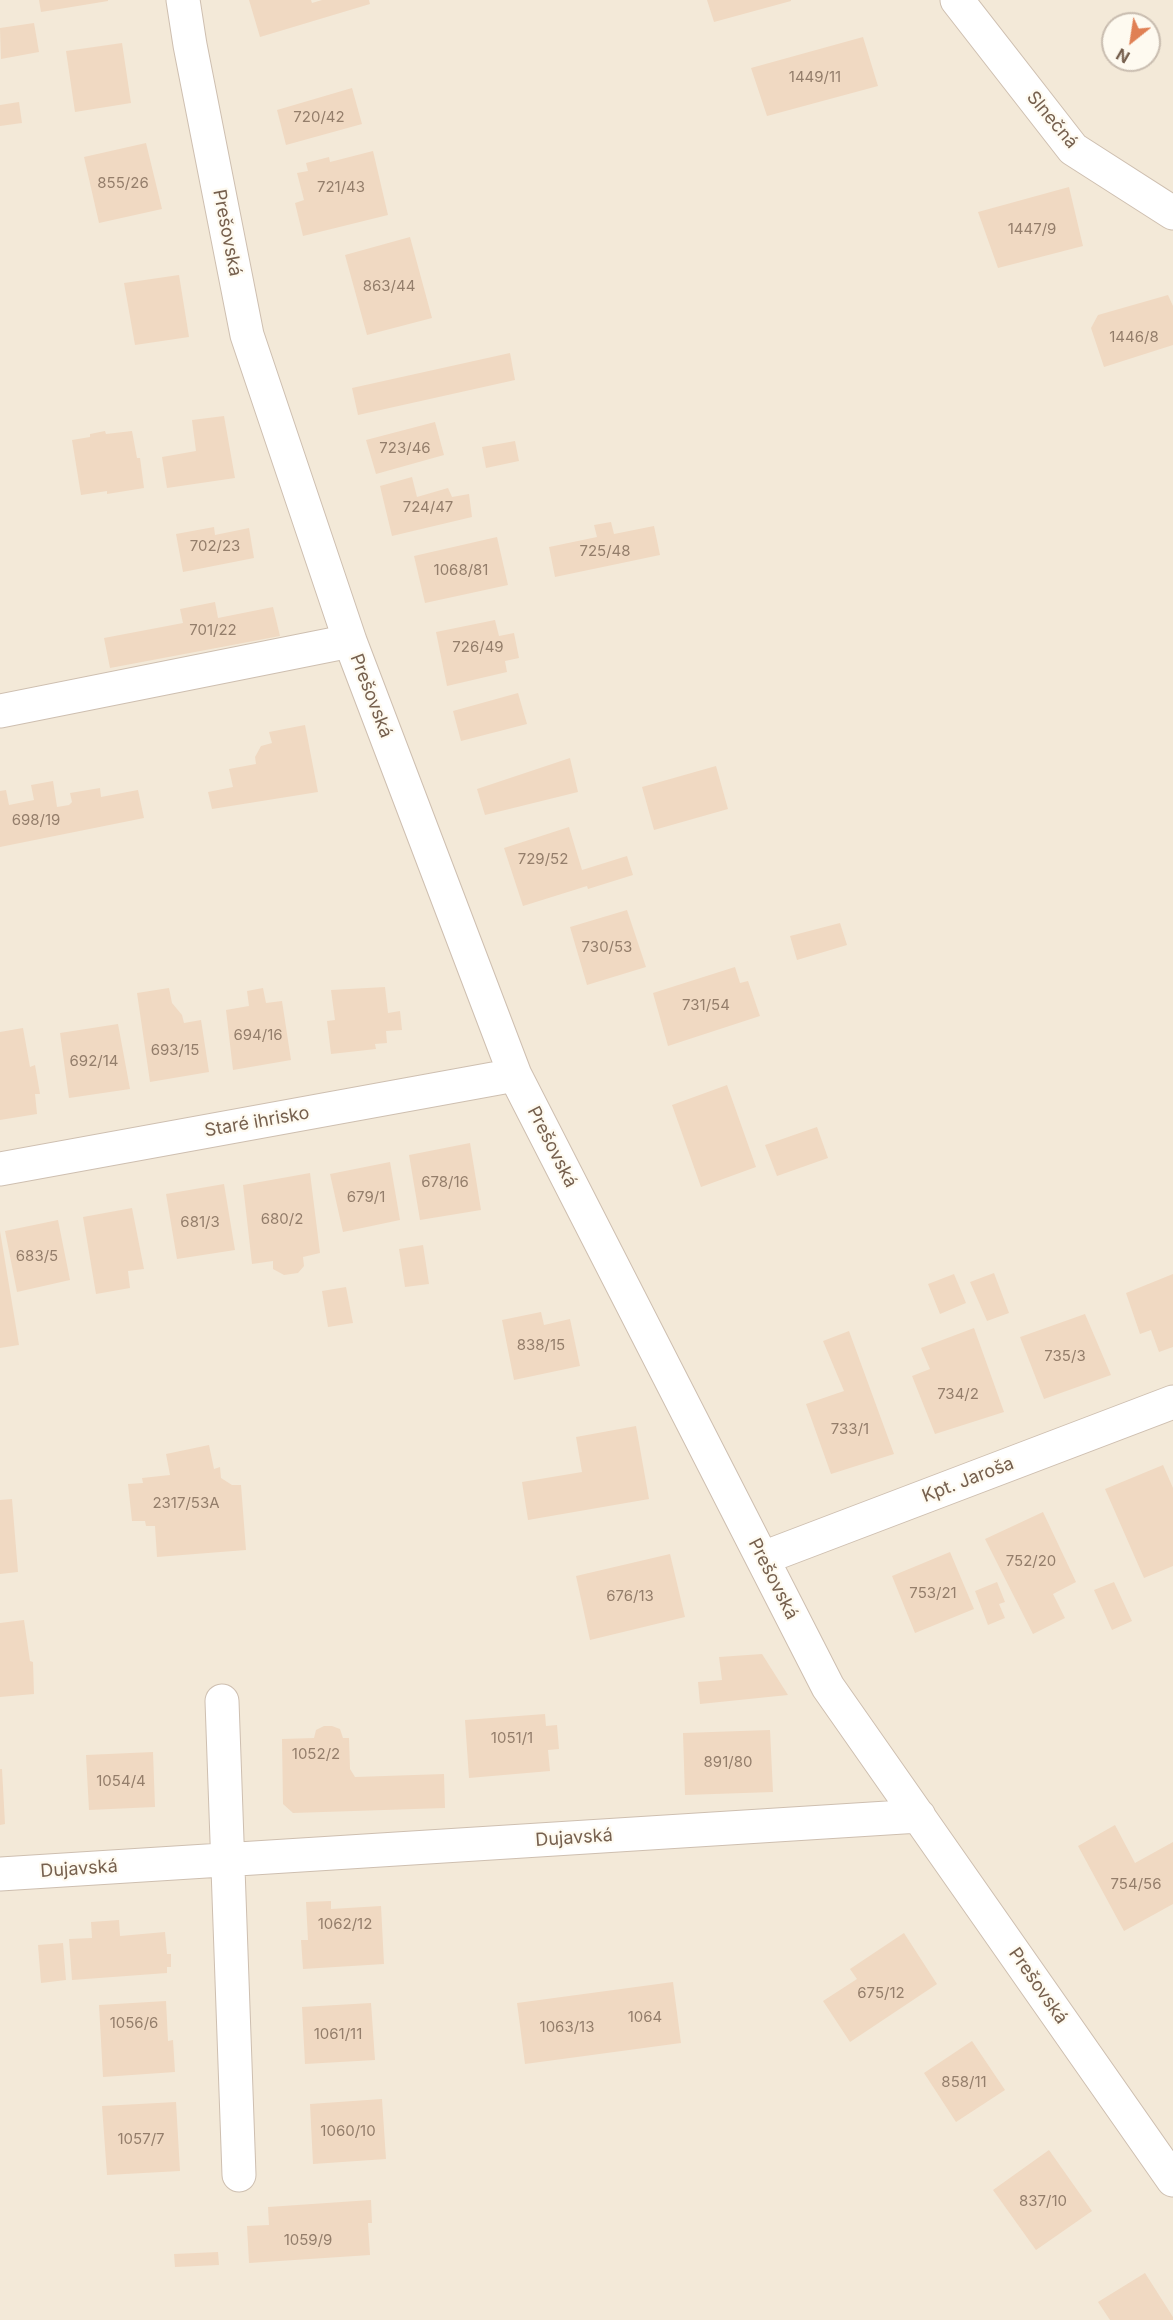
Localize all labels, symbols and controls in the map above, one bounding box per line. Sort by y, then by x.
north arrow [1101,12,1161,72]
text: N [1113,44,1133,68]
house number: 1449/11 [789,68,841,86]
street label: Slnečná [1022,87,1082,153]
house number: 720/42 [293,108,345,126]
house number: 855/26 [97,174,149,192]
house number: 721/43 [317,178,365,196]
street label: Prešovská [208,188,246,278]
house number: 1447/9 [1008,220,1056,238]
house number: 863/44 [363,277,415,295]
house number: 1446/8 [1109,328,1159,346]
house number: 723/46 [379,439,431,457]
house number: 724/47 [403,498,453,516]
house number: 702/23 [190,537,240,555]
house number: 725/48 [579,542,631,560]
house number: 1068/81 [434,561,488,579]
house number: 701/22 [189,621,237,639]
house number: 726/49 [452,638,504,656]
street label: Prešovská [345,651,397,741]
house number: 698/19 [12,811,60,829]
house number: 729/52 [518,850,568,868]
house number: 730/53 [582,938,632,956]
house number: 731/54 [682,996,730,1014]
house number: 694/16 [233,1026,283,1044]
house number: 693/15 [151,1041,199,1059]
house number: 692/14 [70,1052,118,1070]
street label: Staré ihrisko [203,1102,311,1142]
street label: Prešovská [522,1103,582,1191]
house number: 678/16 [421,1173,469,1191]
house number: 679/1 [347,1188,385,1206]
house number: 680/2 [261,1210,303,1228]
house number: 681/3 [180,1213,220,1231]
house number: 683/5 [16,1247,58,1265]
house number: 838/15 [517,1336,565,1354]
house number: 735/3 [1044,1347,1086,1365]
house number: 734/2 [937,1385,979,1403]
house number: 733/1 [831,1420,869,1438]
street label: Kpt. Jaroša [919,1453,1017,1507]
house number: 2317/53A [152,1494,220,1512]
street label: Prešovská [743,1535,803,1623]
house number: 752/20 [1006,1552,1056,1570]
house number: 753/21 [909,1584,957,1602]
house number: 676/13 [606,1587,654,1605]
house number: 1051/1 [491,1729,533,1747]
house number: 1052/2 [292,1745,340,1763]
house number: 891/80 [704,1753,752,1771]
house number: 1054/4 [96,1772,146,1790]
street label: Dujavská [535,1825,613,1851]
street label: Dujavská [40,1856,118,1882]
house number: 754/56 [1111,1875,1161,1893]
house number: 1062/12 [318,1915,372,1933]
street label: Prešovská [1004,1944,1072,2028]
house number: 675/12 [857,1984,905,2002]
house number: 1064 [628,2008,662,2026]
house number: 1056/6 [110,2014,158,2032]
house number: 1063/13 [540,2018,594,2036]
house number: 1061/11 [314,2025,362,2043]
house number: 858/11 [941,2073,987,2091]
house number: 1060/10 [320,2122,376,2140]
house number: 1057/7 [117,2130,165,2148]
house number: 837/10 [1019,2192,1067,2210]
house number: 1059/9 [284,2231,332,2249]

